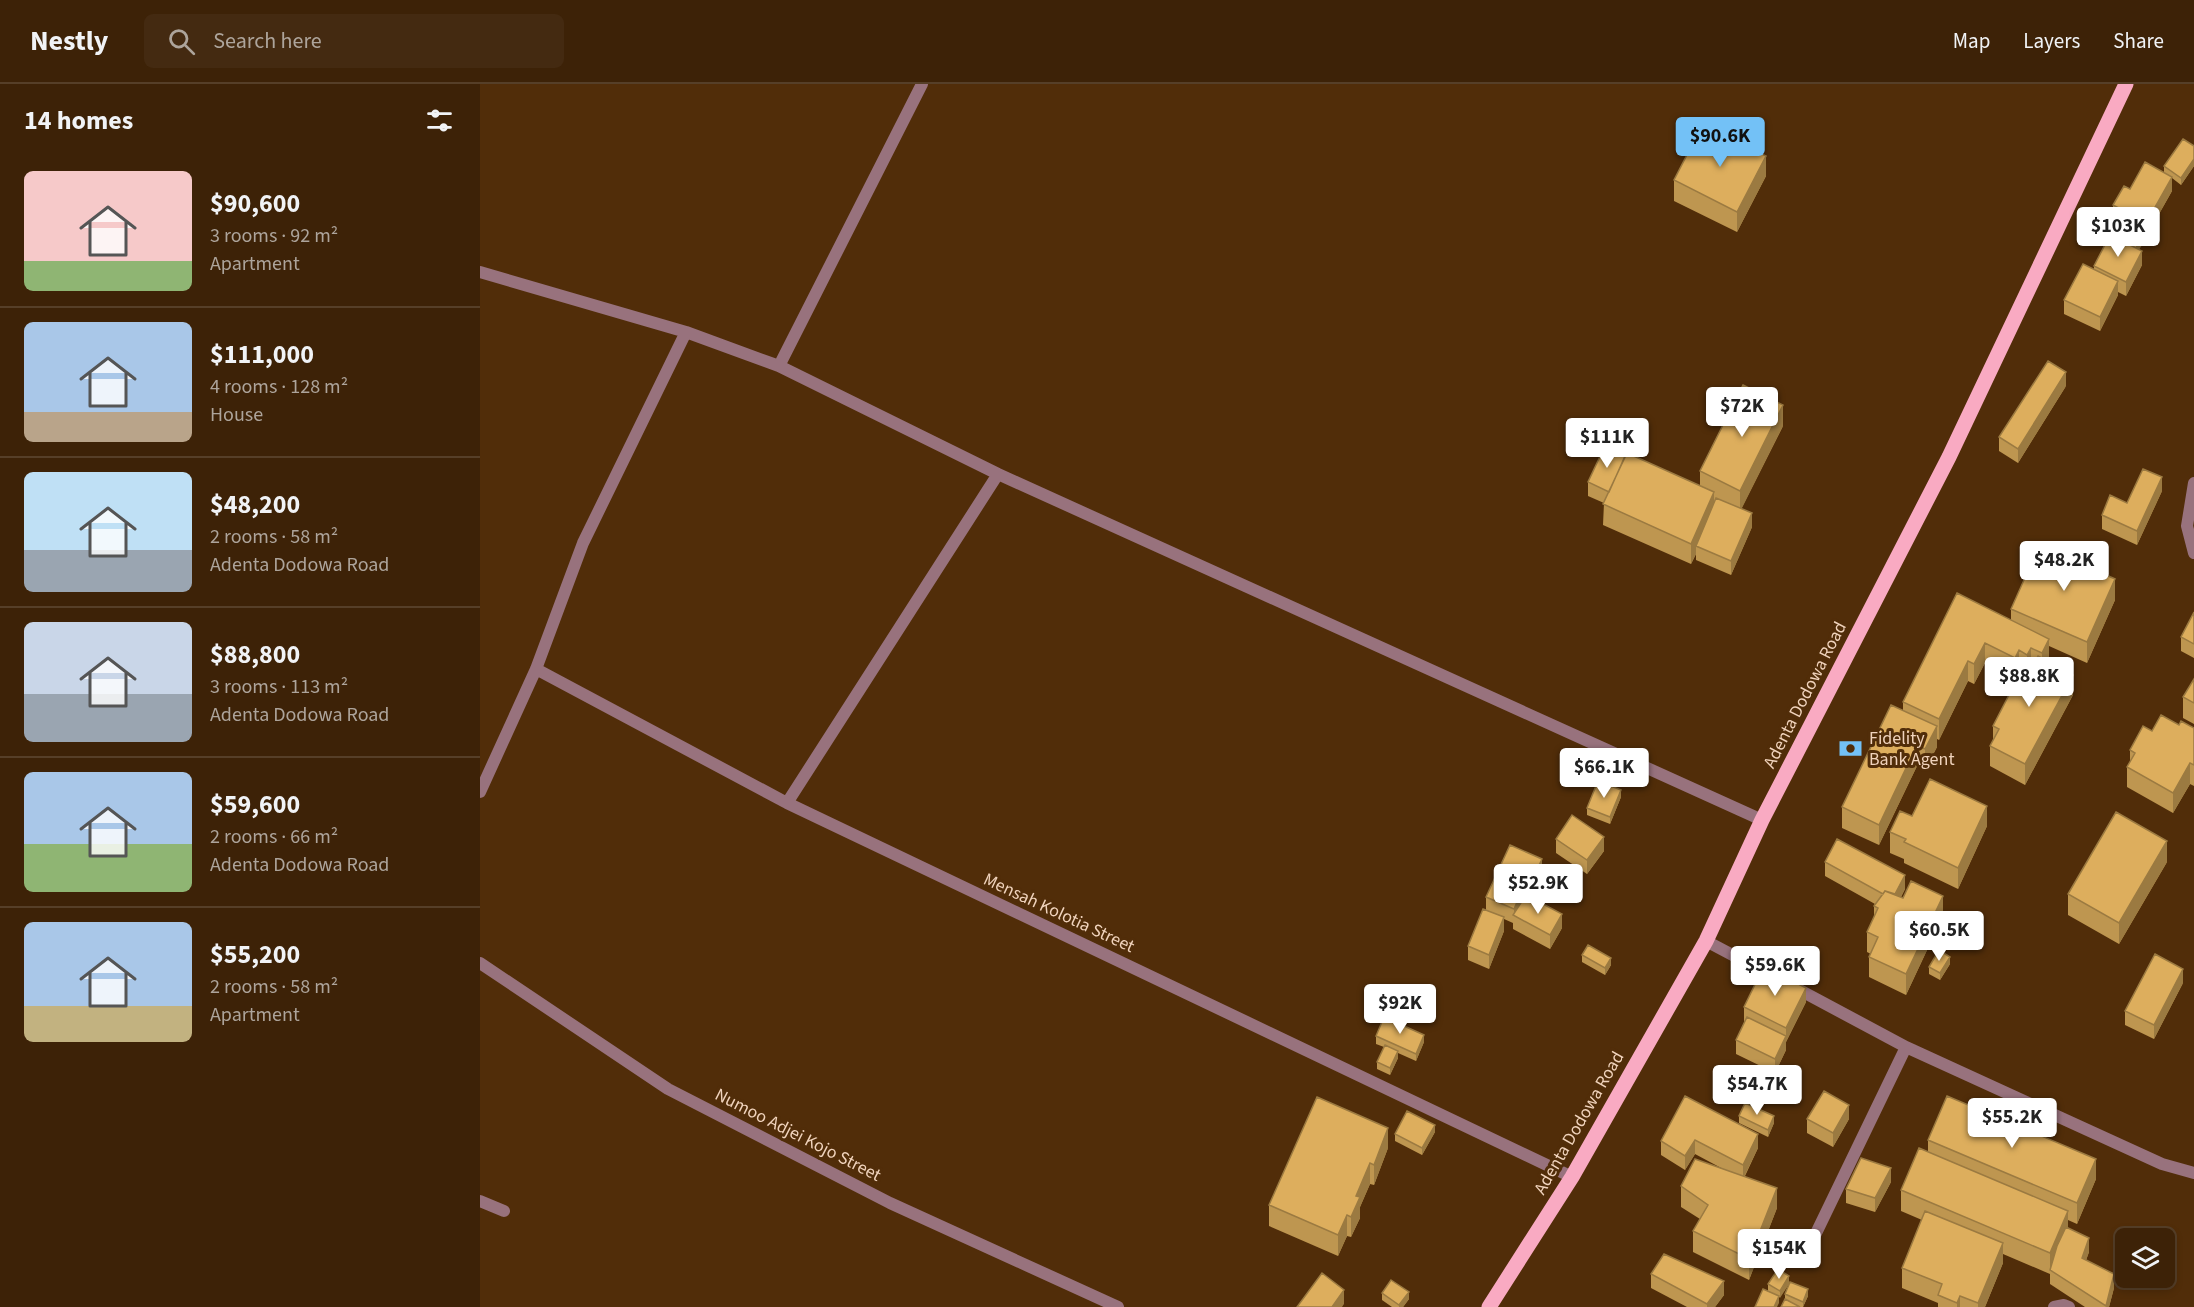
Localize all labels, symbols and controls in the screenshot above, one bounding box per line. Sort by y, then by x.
search box [144,14,564,68]
text: Nestly [30,21,108,61]
icon: search [165,25,198,58]
text: Search here [213,25,322,57]
text: Map [1953,26,1990,56]
text: Layers [2023,26,2080,56]
text: Share [2113,26,2164,56]
text: 14 homes [24,102,133,139]
icon: filters [423,104,456,137]
pin: $90.6K [1671,117,1769,168]
text: $90.6K [1690,122,1750,150]
text: $90,600 [210,185,300,222]
icon: home [72,195,144,267]
pin: $103K [2076,207,2160,258]
text: $103K [2091,212,2145,240]
text: 3 rooms · 92 m² [210,222,338,250]
text: Apartment [210,250,300,278]
text: $111,000 [210,336,314,373]
icon: home [72,346,144,418]
text: 4 rooms · 128 m² [210,373,348,401]
pin: $72K [1706,387,1778,438]
text: $72K [1720,392,1764,420]
text: House [210,401,263,429]
pin: $111K [1565,418,1649,469]
text: $111K [1580,423,1634,451]
text: $48,200 [210,486,300,523]
icon: home [72,496,144,568]
text: 2 rooms · 58 m² [210,523,338,551]
pin: $48.2K [2015,541,2113,592]
text: $48.2K [2034,546,2094,574]
text: Adenta Dodowa Road [210,551,389,579]
street label: Adenta Dodowa Road [1757,617,1853,773]
text: $88,800 [210,636,300,673]
icon: home [72,646,144,718]
pin: $88.8K [1980,657,2078,708]
text: $88.8K [1999,662,2059,690]
text: 3 rooms · 113 m² [210,673,348,701]
text: Adenta Dodowa Road [210,701,389,729]
place label: Fidelity Bank Agent [1869,726,1954,772]
bank icon: Fidelity Bank Agent [1838,735,1864,761]
pin: $66.1K [1555,748,1653,799]
text: $66.1K [1574,753,1634,781]
text: $59,600 [210,786,300,823]
icon: home [72,796,144,868]
text: 2 rooms · 66 m² [210,823,338,851]
text: Adenta Dodowa Road [210,851,389,879]
pin: $52.9K [1489,864,1587,915]
street label: Mensah Kolotia Street [979,867,1139,959]
text: $52.9K [1508,869,1568,897]
pin: $60.5K [1890,911,1988,962]
text: $60.5K [1909,916,1969,944]
text: $55,200 [210,936,300,973]
icon: home [72,946,144,1018]
pin: $59.6K [1726,946,1824,997]
text: $59.6K [1745,951,1805,979]
text: 2 rooms · 58 m² [210,973,338,1001]
pin: $92K [1364,984,1436,1035]
text: $92K [1378,989,1422,1017]
text: Apartment [210,1001,300,1029]
street label: Adenta Dodowa Road [1528,1047,1630,1199]
pin: $54.7K [1708,1065,1806,1116]
text: $54.7K [1727,1070,1787,1098]
street label: Numoo Adjei Kojo Street [711,1082,885,1188]
pin: $55.2K [1963,1098,2061,1149]
text: $55.2K [1982,1103,2042,1131]
map controls [2115,1228,2175,1288]
button: layers [2115,1228,2175,1288]
pin: $154K [1737,1229,1821,1280]
text: $154K [1752,1234,1806,1262]

